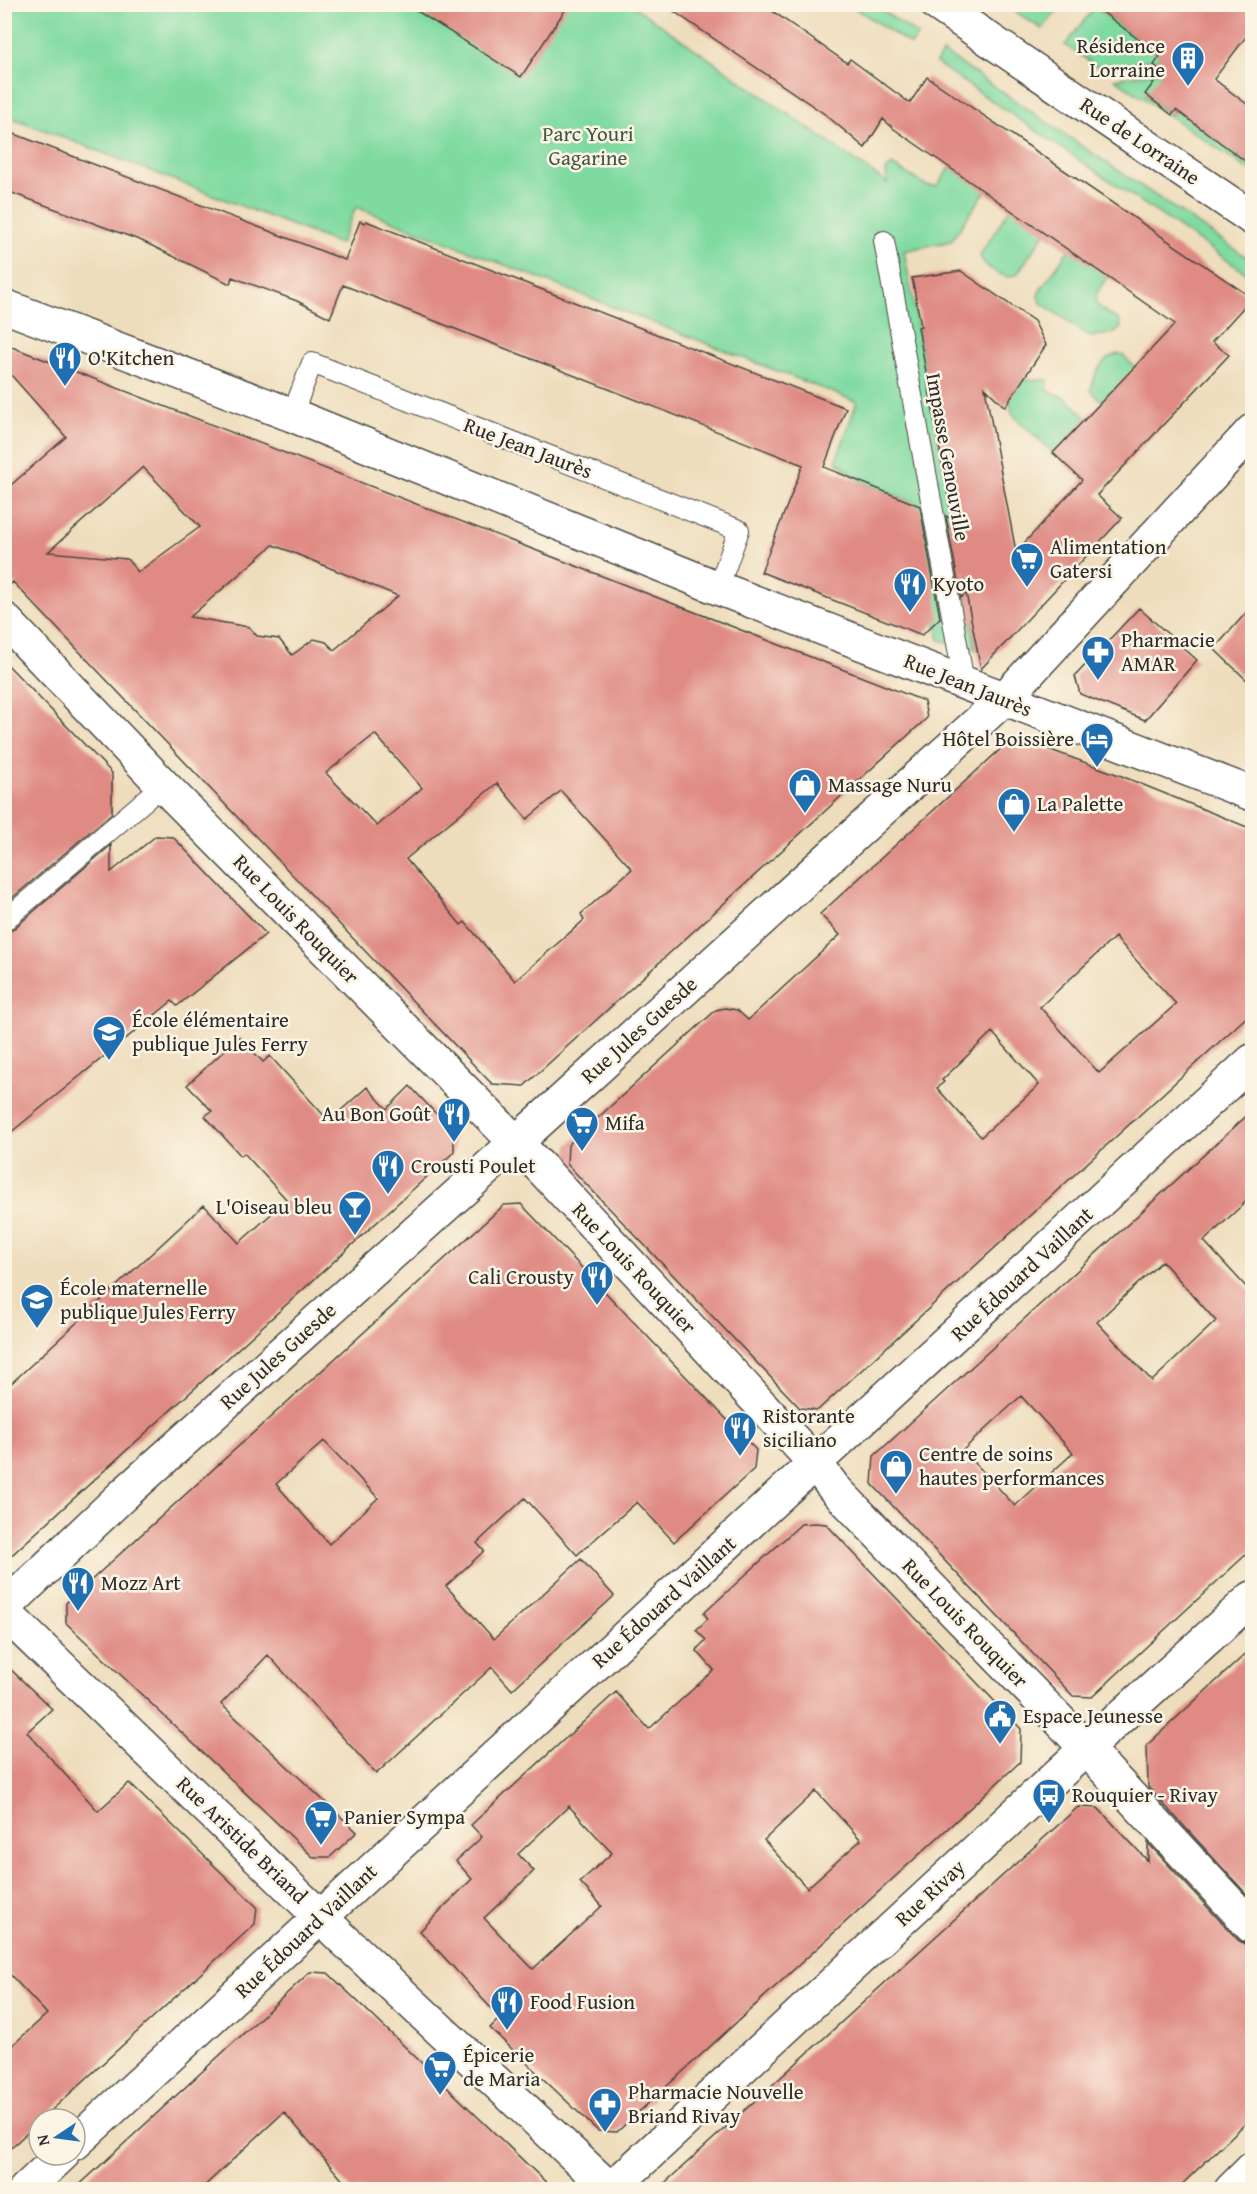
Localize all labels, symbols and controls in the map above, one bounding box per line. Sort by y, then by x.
place label: Résidence Lorraine [1077,30,1165,85]
building icon: Résidence Lorraine [1170,40,1206,87]
street label: Rue de Lorraine [1074,89,1207,192]
park label: Parc Youri Gagarine [542,118,634,173]
restaurant icon: O'Kitchen [47,340,83,387]
place label: O'Kitchen [88,342,175,373]
street label: Impasse Genouville [918,370,979,544]
street label: Rue Jean Jaurès [459,409,597,486]
place label: Alimentation Gatersi [1050,531,1167,586]
supermarket icon: Alimentation Gatersi [1009,541,1045,588]
restaurant icon: Kyoto [892,566,928,613]
place label: Kyoto [933,568,984,599]
place label: Pharmacie AMAR [1121,624,1215,679]
pharmacy icon: Pharmacie AMAR [1080,634,1116,681]
street label: Rue Jean Jaurès [900,645,1037,724]
hotel icon: Hôtel Boissière [1079,721,1115,768]
place label: Hôtel Boissière [942,723,1074,754]
shop icon: Massage Nuru [787,767,823,814]
place label: Massage Nuru [828,769,952,800]
shop icon: La Palette [996,786,1032,833]
place label: La Palette [1037,788,1124,819]
street label: Rue Louis Rouquier [226,847,367,991]
street label: Rue Jules Guesde [573,969,704,1091]
place label: École élémentaire publique Jules Ferry [132,1004,309,1059]
school or university icon: École élémentaire publique Jules Ferry [91,1014,127,1061]
restaurant icon: Au Bon Goût [436,1096,472,1143]
place label: Au Bon Goût [321,1098,432,1129]
supermarket icon: Mifa [564,1105,600,1152]
place label: Mifa [605,1107,645,1138]
restaurant icon: Crousti Poulet [370,1148,406,1195]
place label: Crousti Poulet [411,1150,536,1181]
bar icon: L'Oiseau bleu [337,1189,373,1236]
place label: L'Oiseau bleu [216,1191,333,1222]
street label: Rue Louis Rouquier [565,1195,704,1341]
street label: Rue Édouard Vaillant [943,1199,1100,1348]
restaurant icon: Cali Crousty [579,1259,615,1306]
place label: Cali Crousty [468,1261,575,1292]
place label: École maternelle publique Jules Ferry [60,1272,237,1327]
school or university icon: École maternelle publique Jules Ferry [19,1282,55,1329]
street label: Rue Jules Guesde [212,1295,343,1417]
place label: Ristorante siciliano [763,1400,855,1455]
restaurant icon: Ristorante siciliano [722,1410,758,1457]
place label: Centre de soins hautes performances [919,1438,1105,1493]
shop icon: Centre de soins hautes performances [878,1448,914,1495]
street label: Rue Édouard Vaillant [584,1528,743,1675]
street label: Rue Louis Rouquier [895,1551,1036,1695]
restaurant icon: Mozz Art [60,1565,96,1612]
place label: Mozz Art [101,1567,181,1598]
public building icon: Espace Jeunesse [982,1698,1018,1745]
place label: Espace Jeunesse [1023,1700,1163,1731]
street label: Rue Aristide Briand [170,1769,316,1911]
bus stop icon: Rouquier - Rivay [1031,1777,1067,1824]
place label: Rouquier - Rivay [1072,1779,1218,1810]
supermarket icon: Panier Sympa [303,1799,339,1846]
place label: Panier Sympa [344,1801,465,1832]
street label: Rue Rivay [888,1851,972,1933]
street label: Rue Édouard Vaillant [227,1856,384,2005]
restaurant icon: Food Fusion [489,1984,525,2031]
place label: Food Fusion [530,1986,635,2017]
place label: Épicerie de Maria [463,2039,540,2094]
supermarket icon: Épicerie de Maria [422,2049,458,2096]
place label: Pharmacie Nouvelle Briand Rivay [628,2076,804,2131]
pharmacy icon: Pharmacie Nouvelle Briand Rivay [587,2086,623,2133]
north arrow [27,2107,87,2167]
text: N [29,2132,55,2148]

